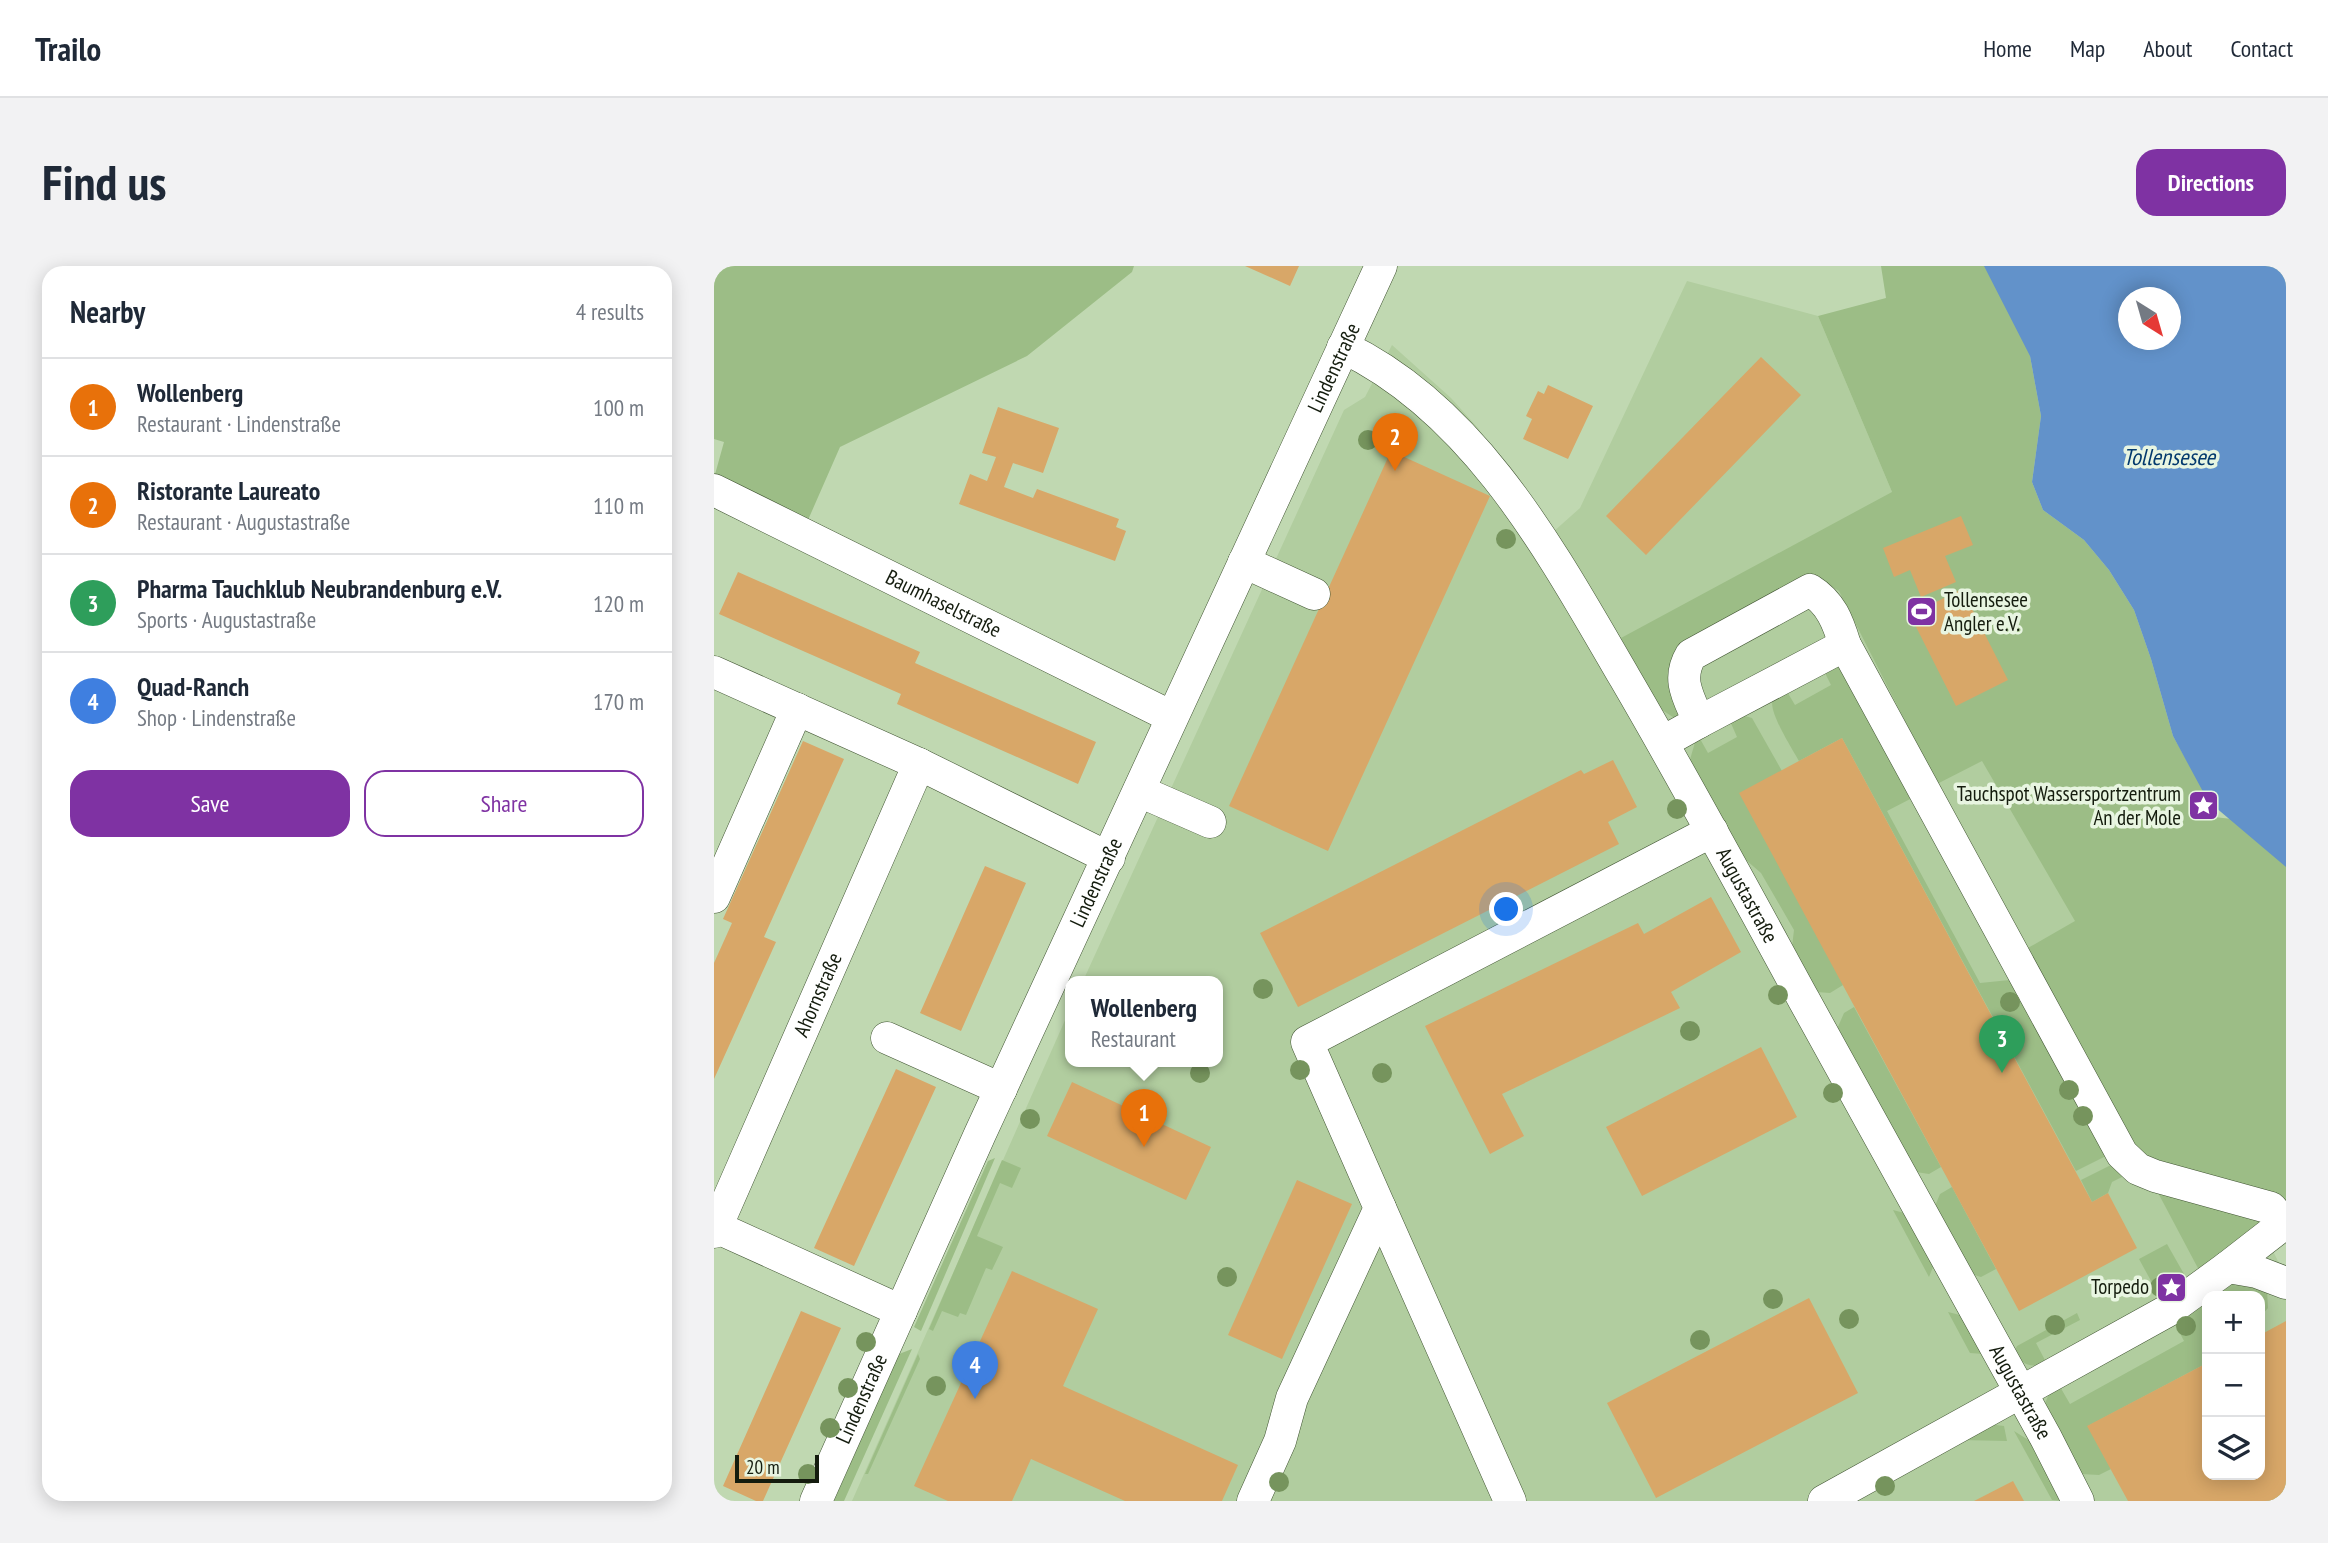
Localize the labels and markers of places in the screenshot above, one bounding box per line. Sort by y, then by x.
pin: 2 [1372,413,1418,471]
place label: Tollensesee Angler e.V. [1944,586,2028,637]
sports icon: Tollensesee Angler e.V. [1904,595,1938,629]
place label: Tauchspot Wassersportzentrum An der Mole [1957,780,2181,831]
place icon: Tauchspot Wassersportzentrum An der Mole [2187,789,2221,823]
pin: 3 [1979,1015,2025,1073]
pin: 1 [1121,1089,1167,1147]
place icon: Torpedo [2155,1270,2189,1304]
place label: Torpedo [2091,1273,2149,1300]
pin: 4 [952,1341,998,1399]

